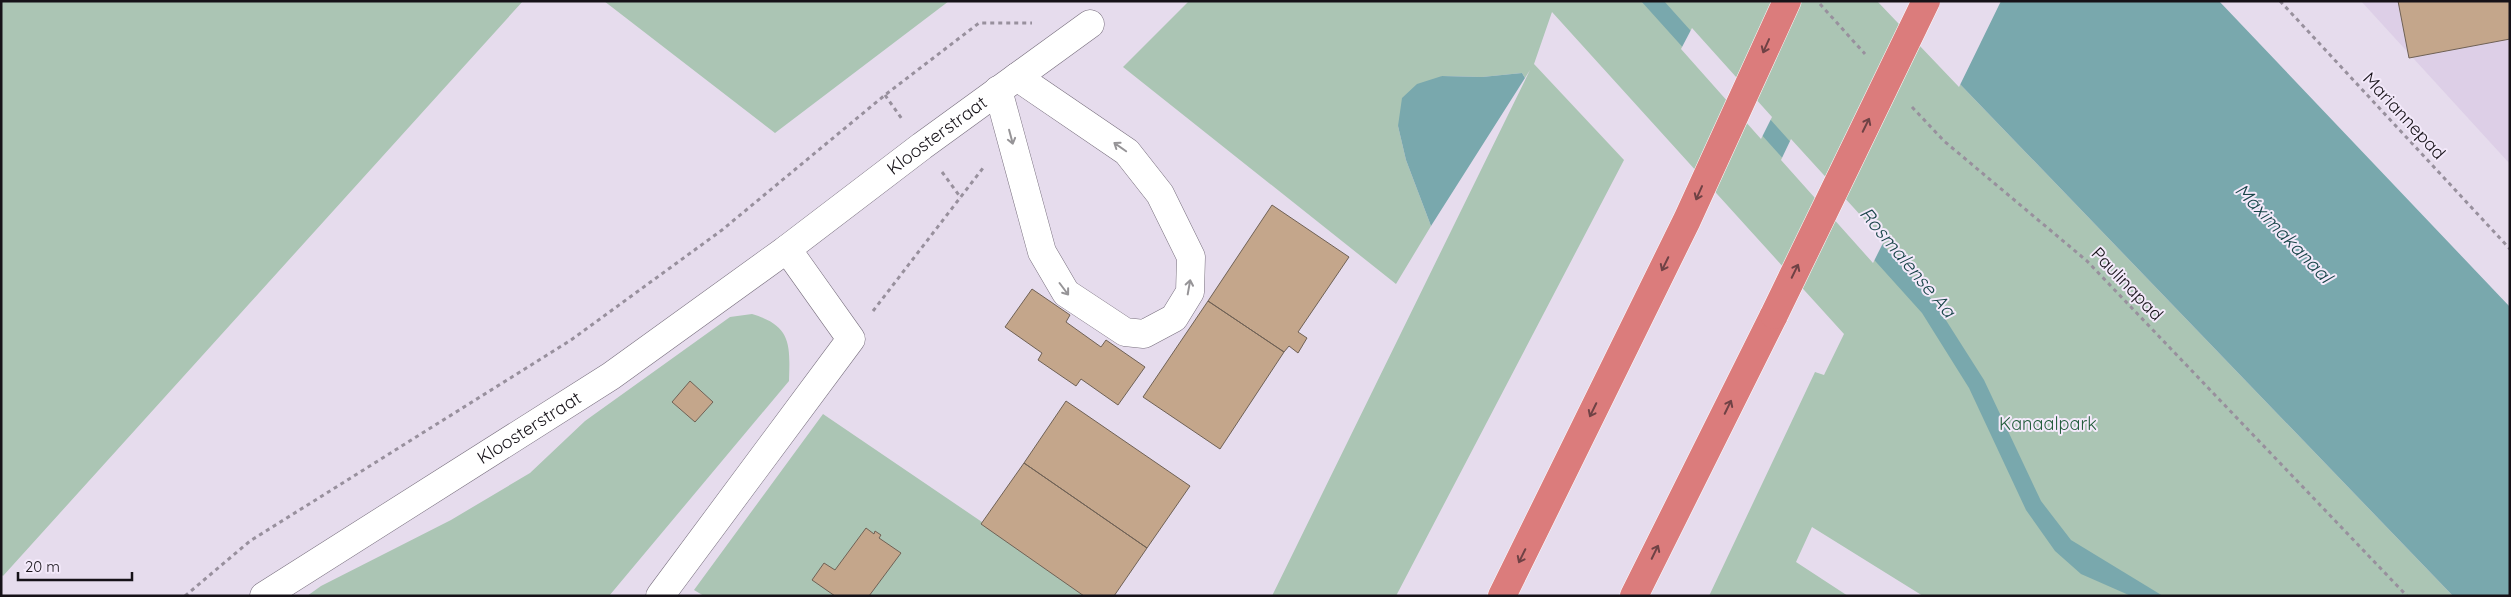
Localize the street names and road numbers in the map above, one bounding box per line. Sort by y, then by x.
street label: Mariannepad [2358,67,2451,164]
street label: Kloosterstraat [882,91,991,180]
street label: Paulinapad [2087,242,2168,325]
street label: Kloosterstraat [473,386,585,469]

